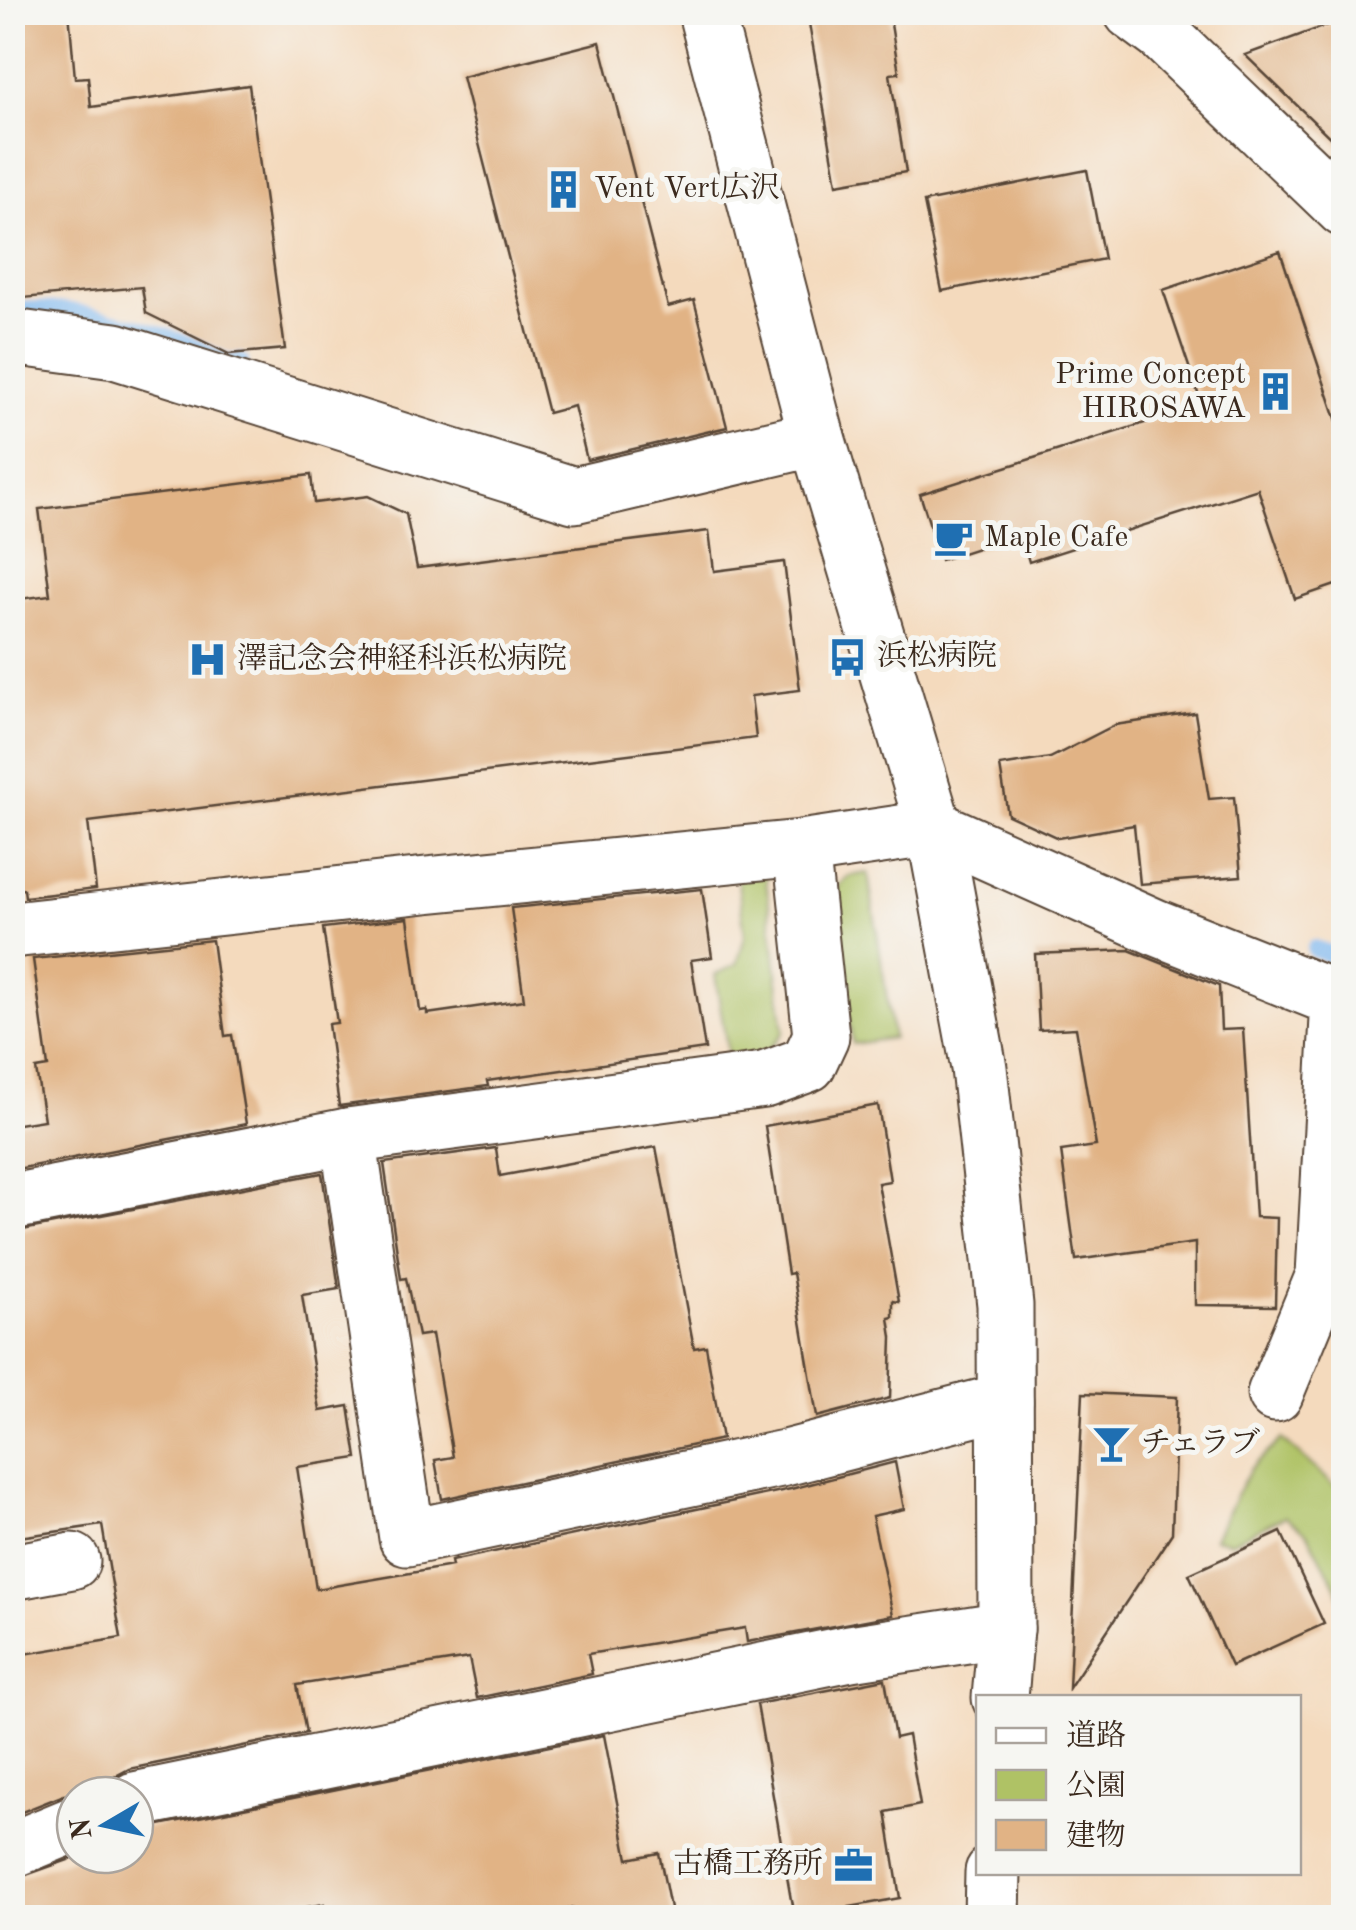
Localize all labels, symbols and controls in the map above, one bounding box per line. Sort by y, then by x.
building icon: Vent Vert広沢 [543,168,585,210]
place label: Vent Vert広沢 [594,171,780,204]
place label: Prime Concept HIROSAWA [1055,360,1246,424]
building icon: Prime Concept HIROSAWA [1255,371,1297,413]
cafe icon: Maple Cafe [933,517,975,559]
place label: Maple Cafe [984,523,1128,553]
bus stop icon: 浜松病院 [826,636,868,678]
hospital icon: 澤記念会神経科浜松病院 [186,639,228,681]
place label: 浜松病院 [877,639,997,672]
place label: 澤記念会神経科浜松病院 [237,642,567,675]
bar icon: チェラブ [1090,1423,1132,1465]
place label: チェラブ [1141,1427,1260,1459]
legend [976,1695,1301,1875]
text: 道路 [1066,1719,1126,1752]
text: 公園 [1066,1770,1126,1802]
north arrow [55,1775,155,1875]
text: N [68,1815,99,1841]
text: 建物 [1066,1819,1126,1852]
office icon: 古橋工務所 [832,1844,874,1886]
place label: 古橋工務所 [673,1847,823,1880]

